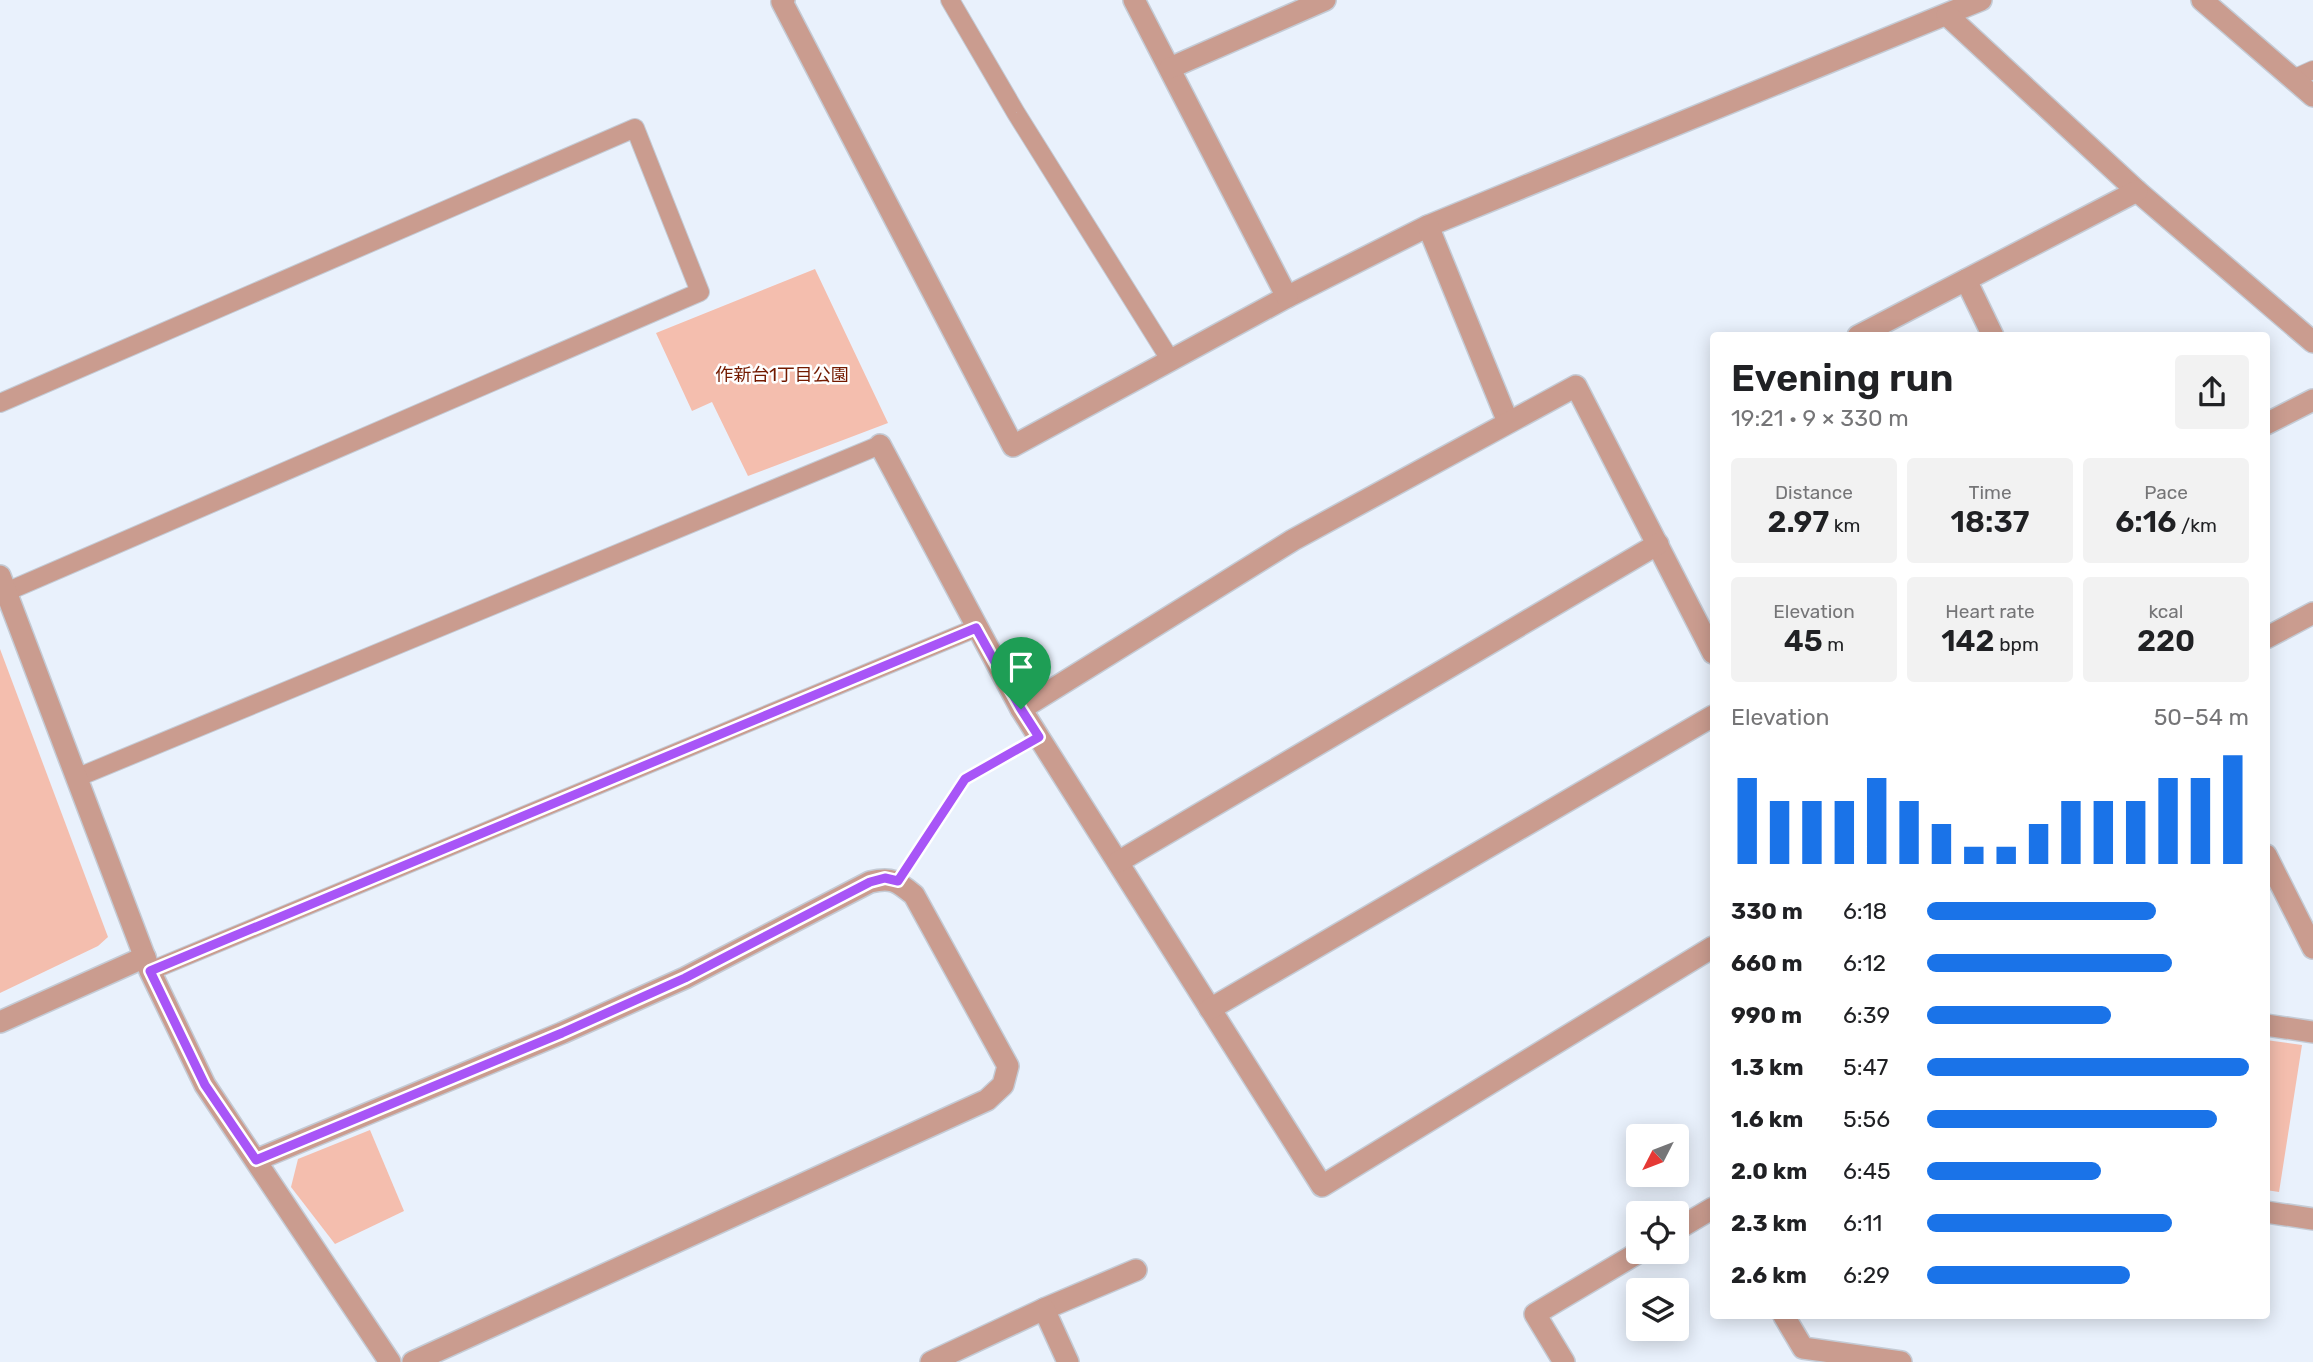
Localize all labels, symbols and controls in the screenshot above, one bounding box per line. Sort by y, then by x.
text: Evening run [1731,355,1954,401]
button: share [2175,355,2249,429]
park label: 作新台1丁目公園 [715,364,849,386]
text: 19:21 · 9 × 330 m [1731,404,1909,432]
text: Distance [1775,481,1853,504]
text: Time [1968,481,2012,504]
text: Pace [2144,481,2188,504]
text: 2.97 [1767,504,1829,540]
text: 18:37 [1951,504,2029,540]
text: 6:16 [2115,504,2176,540]
text: km [1829,514,1861,537]
text: /km [2176,514,2217,537]
text: Elevation [1773,600,1855,623]
text: Heart rate [1945,600,2035,623]
text: kcal [2149,600,2183,623]
text: 45 [1784,623,1823,659]
text: 142 [1941,623,1995,659]
text: 220 [2137,623,2195,659]
text: m [1823,633,1844,656]
text: bpm [1995,633,2039,656]
pin [991,637,1051,709]
icon: arrive [1002,648,1040,686]
text: Elevation [1731,703,1830,731]
text: 50–54 m [2154,703,2249,731]
text: 330 m [1731,897,1803,925]
text: 6:18 [1843,897,1887,925]
text: 660 m [1731,949,1803,977]
text: 6:12 [1843,949,1886,977]
text: 990 m [1731,1001,1802,1029]
text: 6:39 [1843,1001,1890,1029]
text: 1.3 km [1731,1053,1804,1081]
text: 5:47 [1843,1053,1888,1081]
text: 1.6 km [1731,1105,1803,1133]
text: 5:56 [1843,1105,1890,1133]
north arrow [1626,1124,1689,1186]
map controls [1626,1124,1689,1341]
text: 2.0 km [1731,1157,1807,1185]
text: 6:45 [1843,1157,1891,1185]
button: locate [1626,1201,1689,1264]
text: 2.3 km [1731,1209,1807,1237]
text: 6:11 [1843,1209,1882,1237]
text: 2.6 km [1731,1261,1807,1289]
text: 6:29 [1843,1261,1890,1289]
button: layers [1626,1278,1689,1341]

